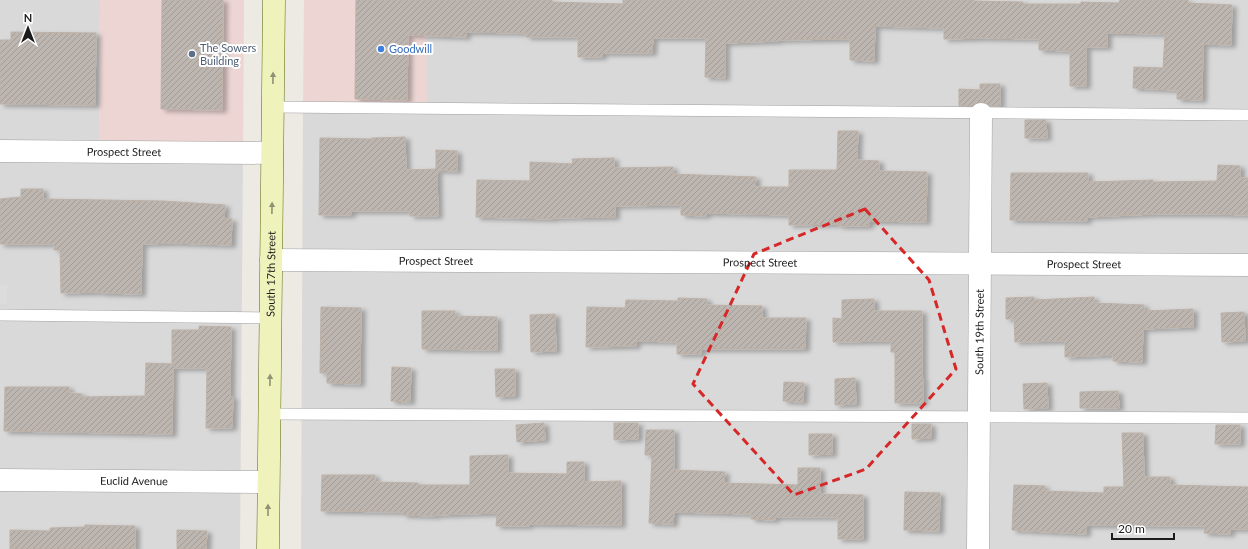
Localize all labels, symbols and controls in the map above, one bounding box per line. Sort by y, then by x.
north arrow [8,8,48,48]
text: N [24,11,32,24]
place label: The Sowers Building [200,41,257,67]
place label: Goodwill [389,42,432,55]
marker: Goodwill [376,44,386,54]
marker: The Sowers Building [187,49,197,59]
one-way arrow [270,71,276,84]
street label: Prospect Street [87,145,161,158]
one-way arrow [269,201,275,214]
street label: South 17th Street [264,231,277,317]
street label: Prospect Street [399,254,473,267]
street label: Prospect Street [723,255,797,269]
street label: Prospect Street [1047,257,1121,270]
street label: South 19th Street [972,289,986,375]
one-way arrow [267,373,273,386]
street label: Euclid Avenue [100,474,168,487]
one-way arrow [265,503,271,516]
scale bar [1112,515,1174,541]
text: 20 m [1118,521,1145,536]

